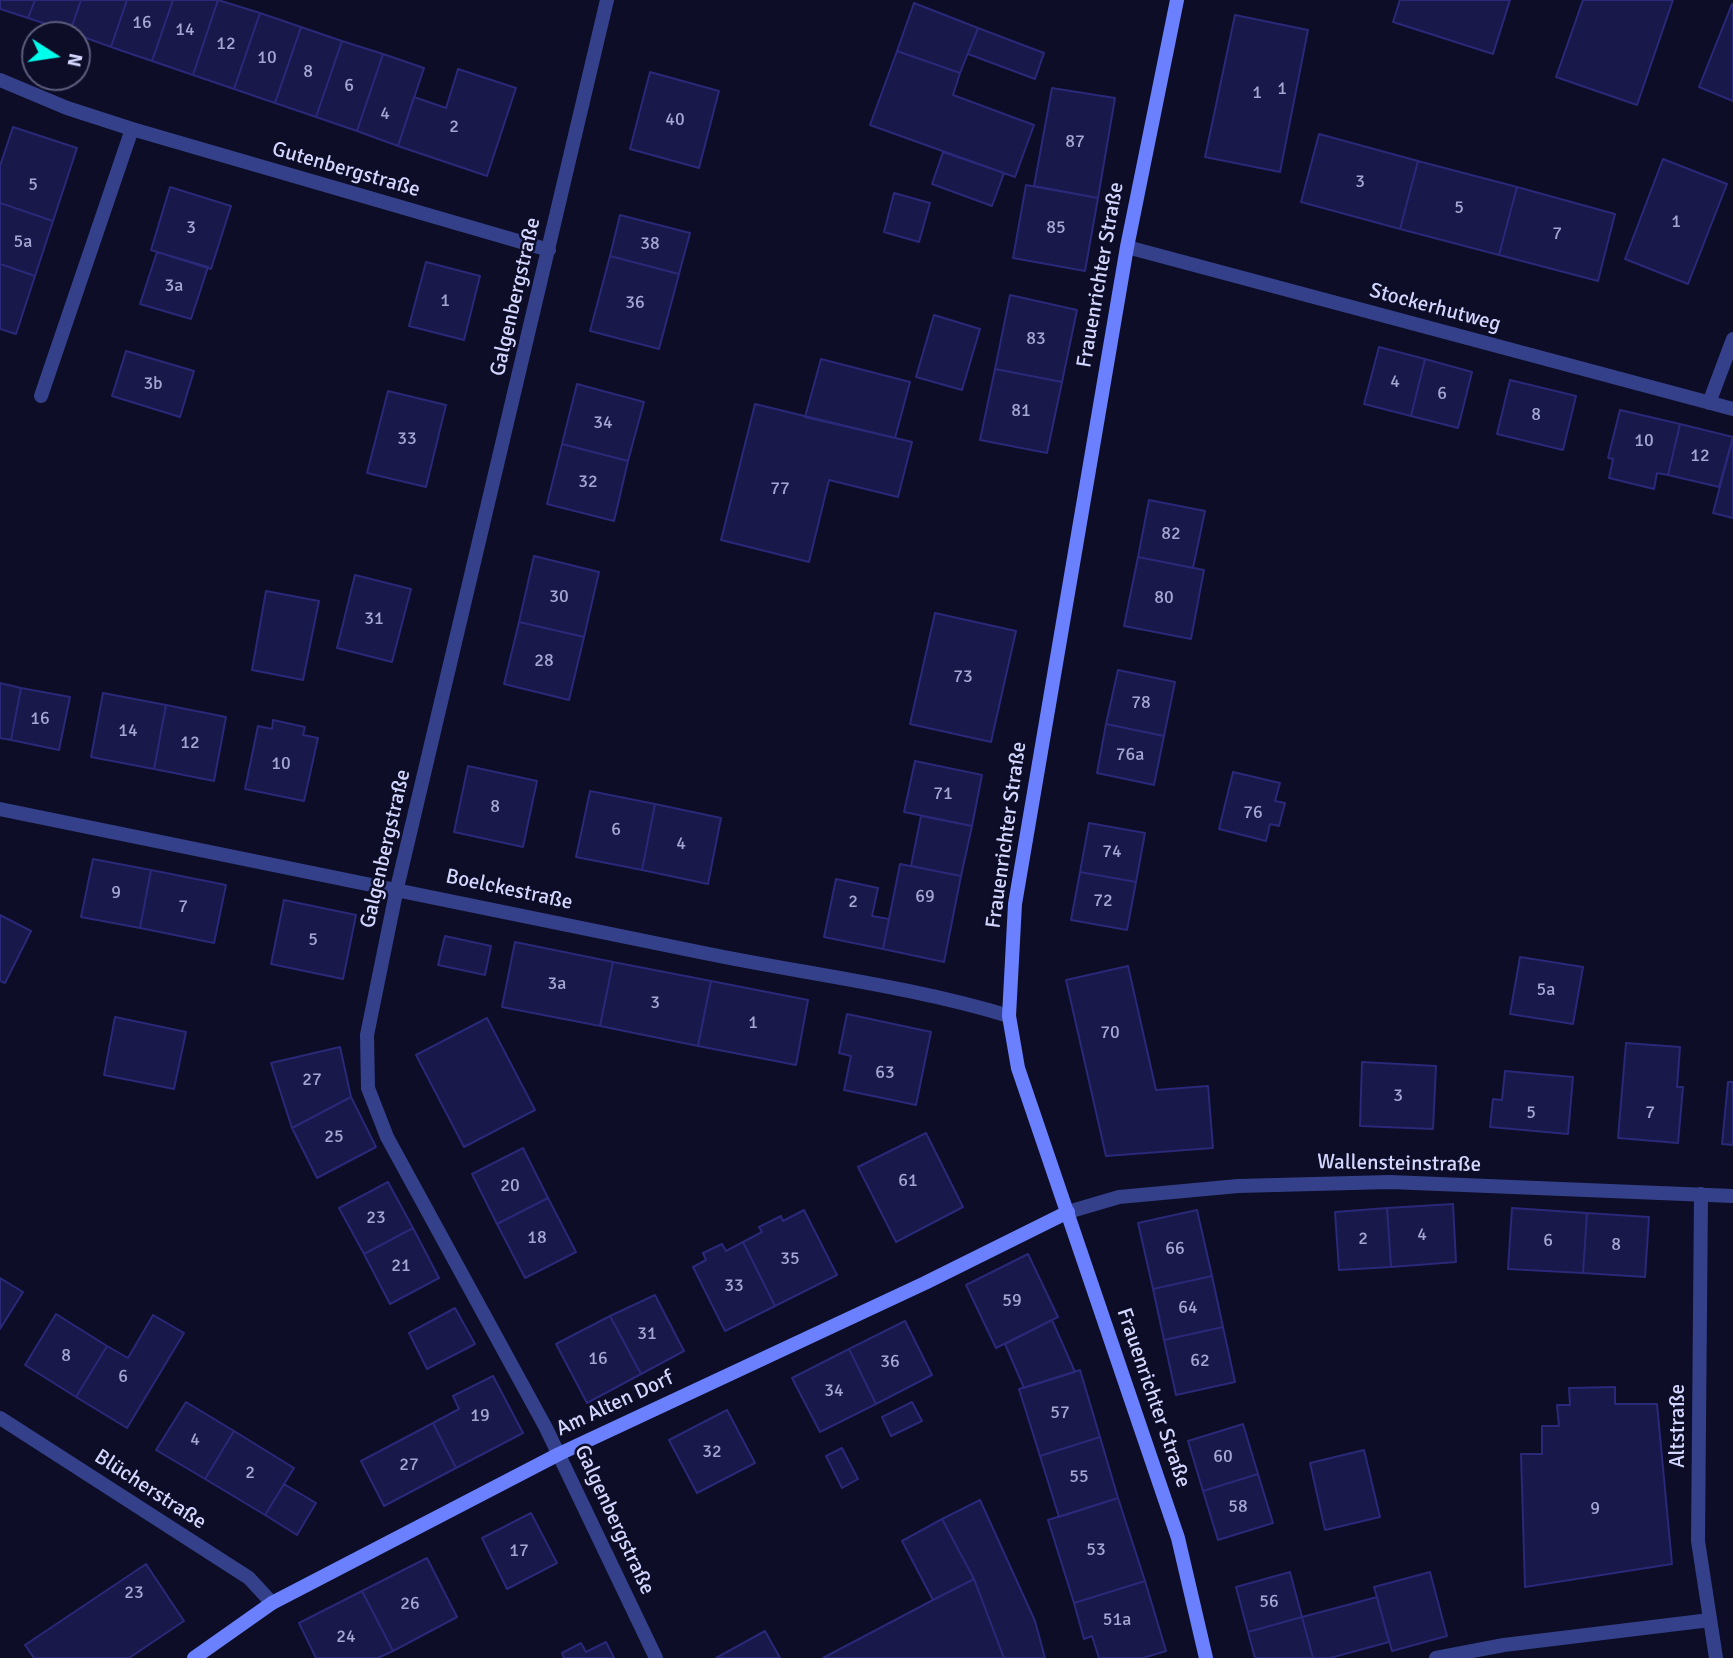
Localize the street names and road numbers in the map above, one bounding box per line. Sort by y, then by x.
street label: Gutenbergstraße [269,137,423,203]
street label: Frauenrichter Straße [1072,180,1130,370]
street label: Galgenbergstraße [486,215,546,379]
street label: Stockerhutweg [1367,278,1503,338]
street label: Frauenrichter Straße [981,740,1033,930]
street label: Galgenbergstraße [356,767,416,931]
street label: Boelckestraße [443,864,575,916]
street label: Wallensteinstraße [1317,1150,1481,1178]
street label: Frauenrichter Straße [1110,1305,1196,1491]
street label: Am Alten Dorf [552,1366,678,1442]
street label: Altstraße [1665,1384,1691,1468]
street label: Galgenbergstraße [568,1441,660,1599]
street label: Blücherstraße [89,1445,211,1535]

